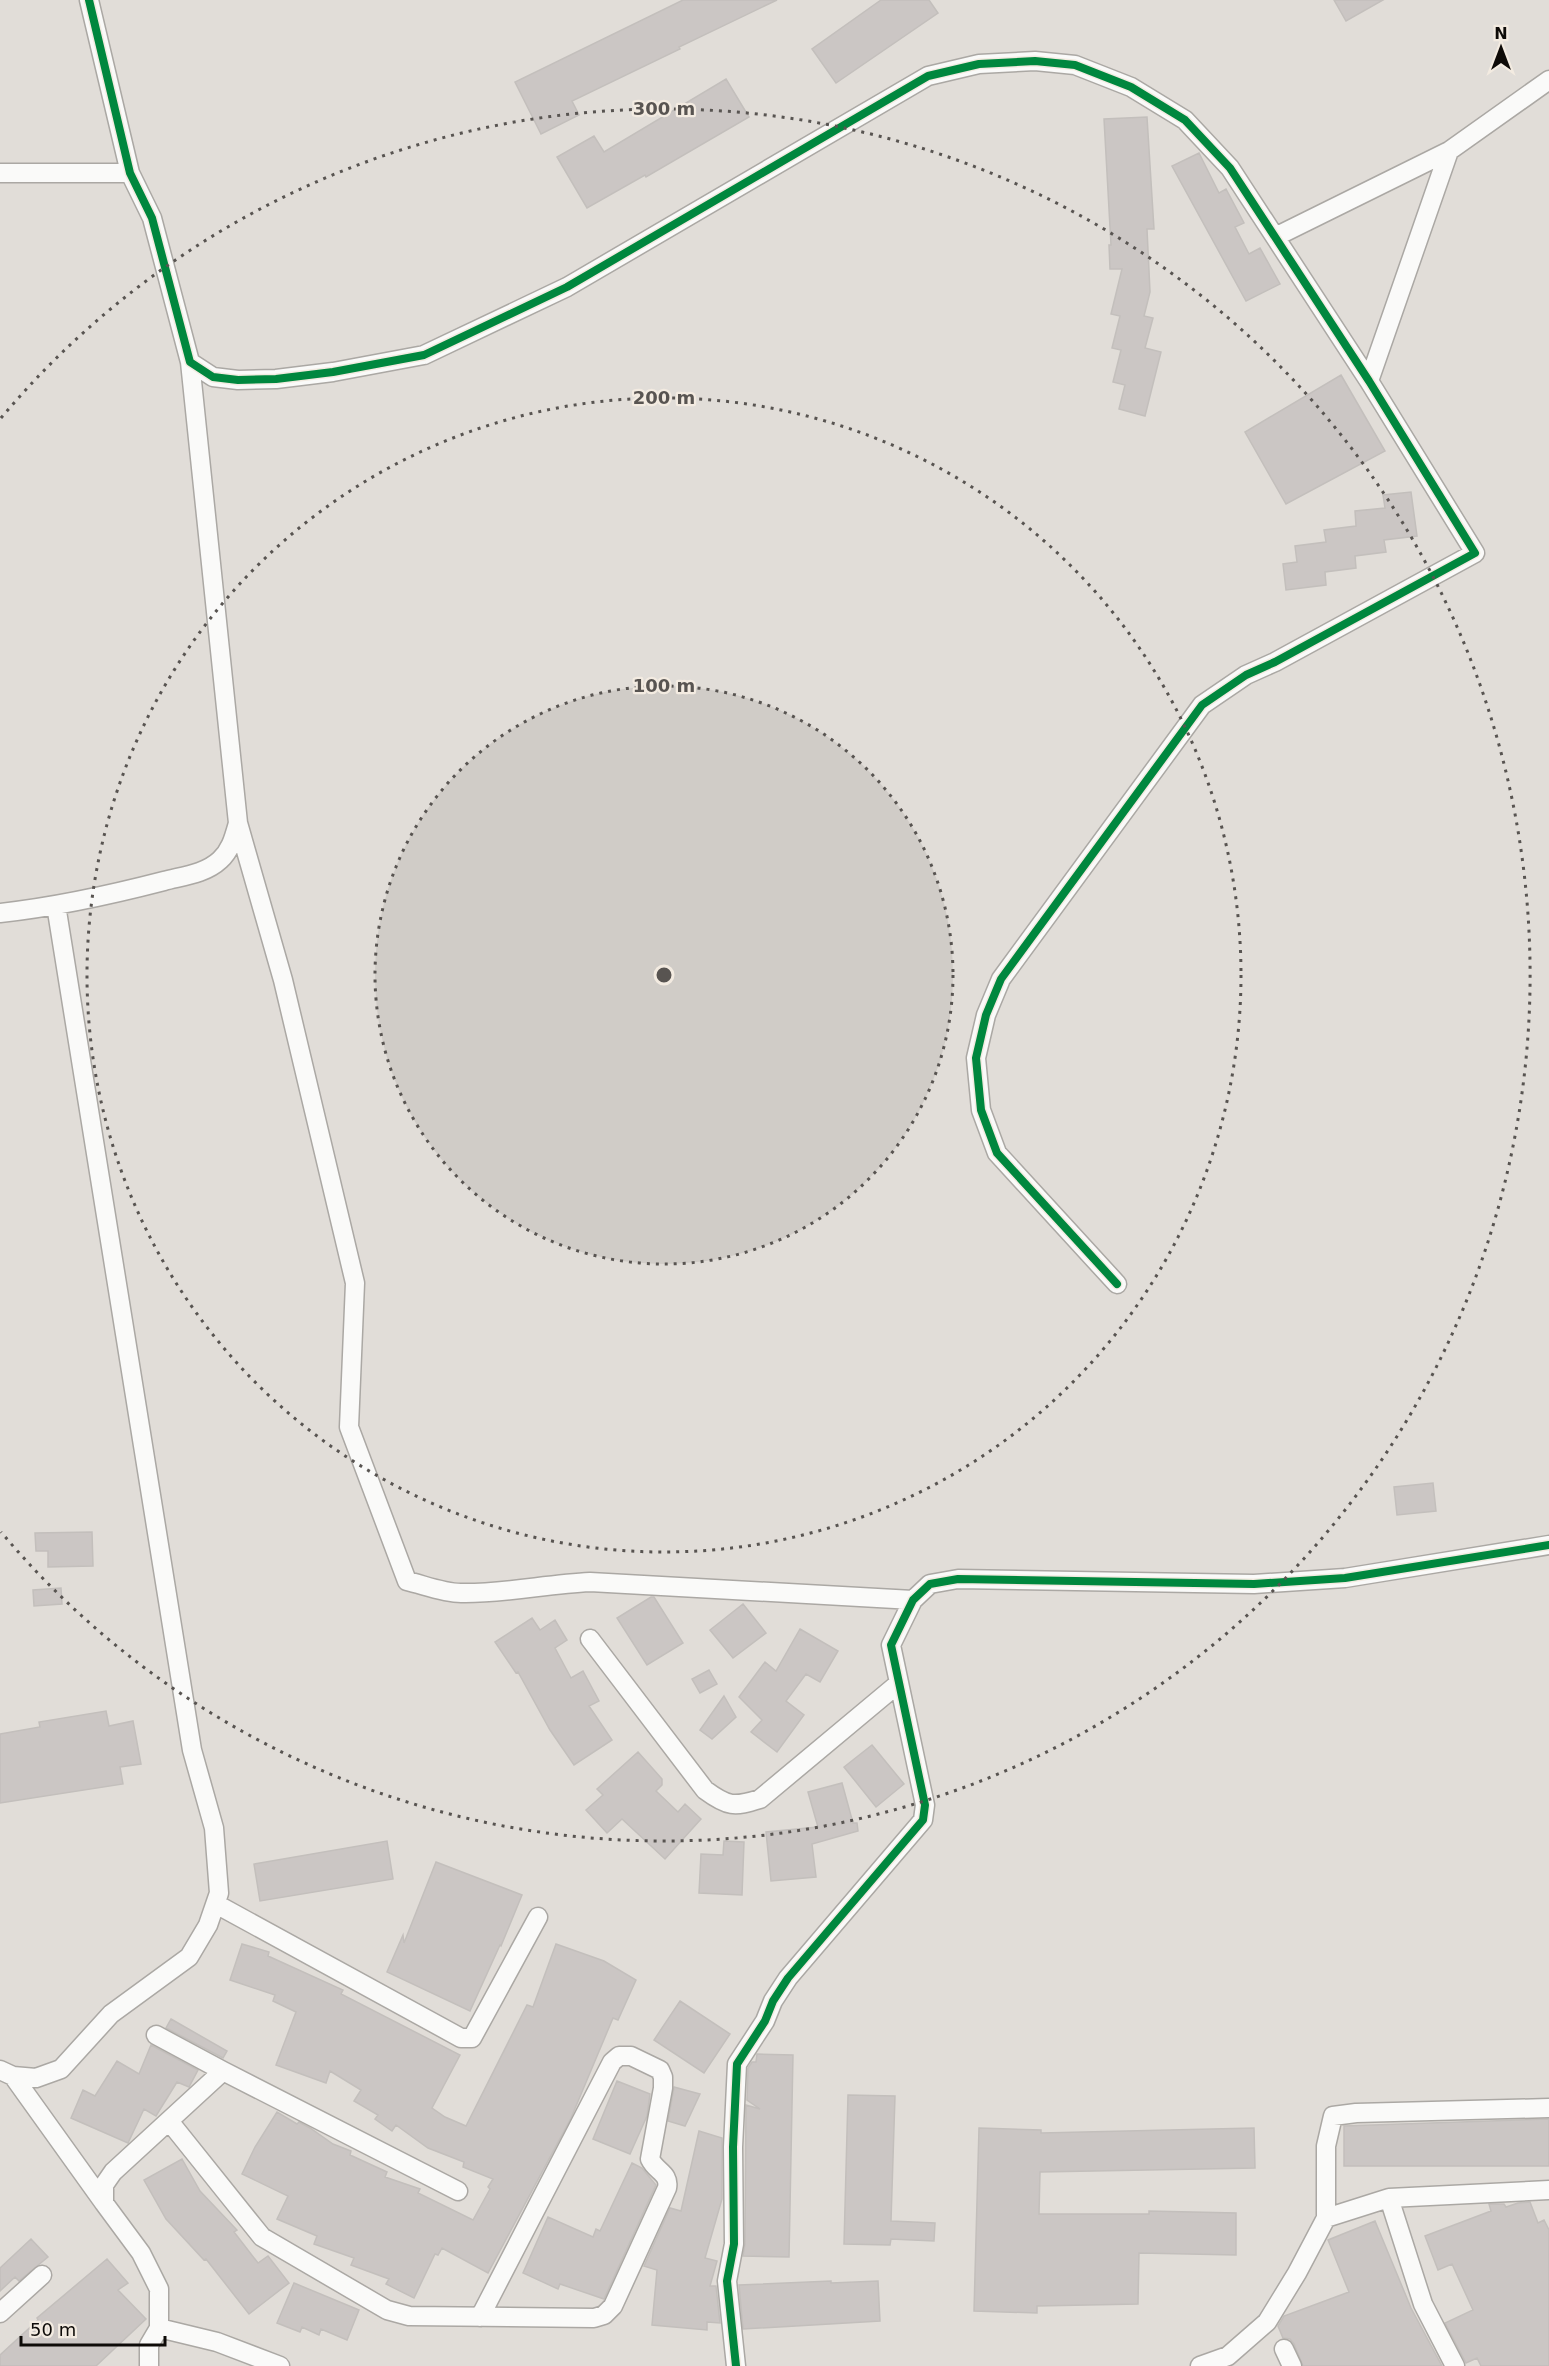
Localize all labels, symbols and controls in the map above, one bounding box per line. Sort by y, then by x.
north arrow [1471,18,1531,78]
text: N [1494,24,1508,43]
text: 300 m [633,98,695,119]
text: 200 m [633,387,695,408]
text: 100 m [633,675,695,696]
centre of rings [654,965,674,985]
scale bar [21,2309,165,2347]
text: 50 m [30,2319,76,2340]

